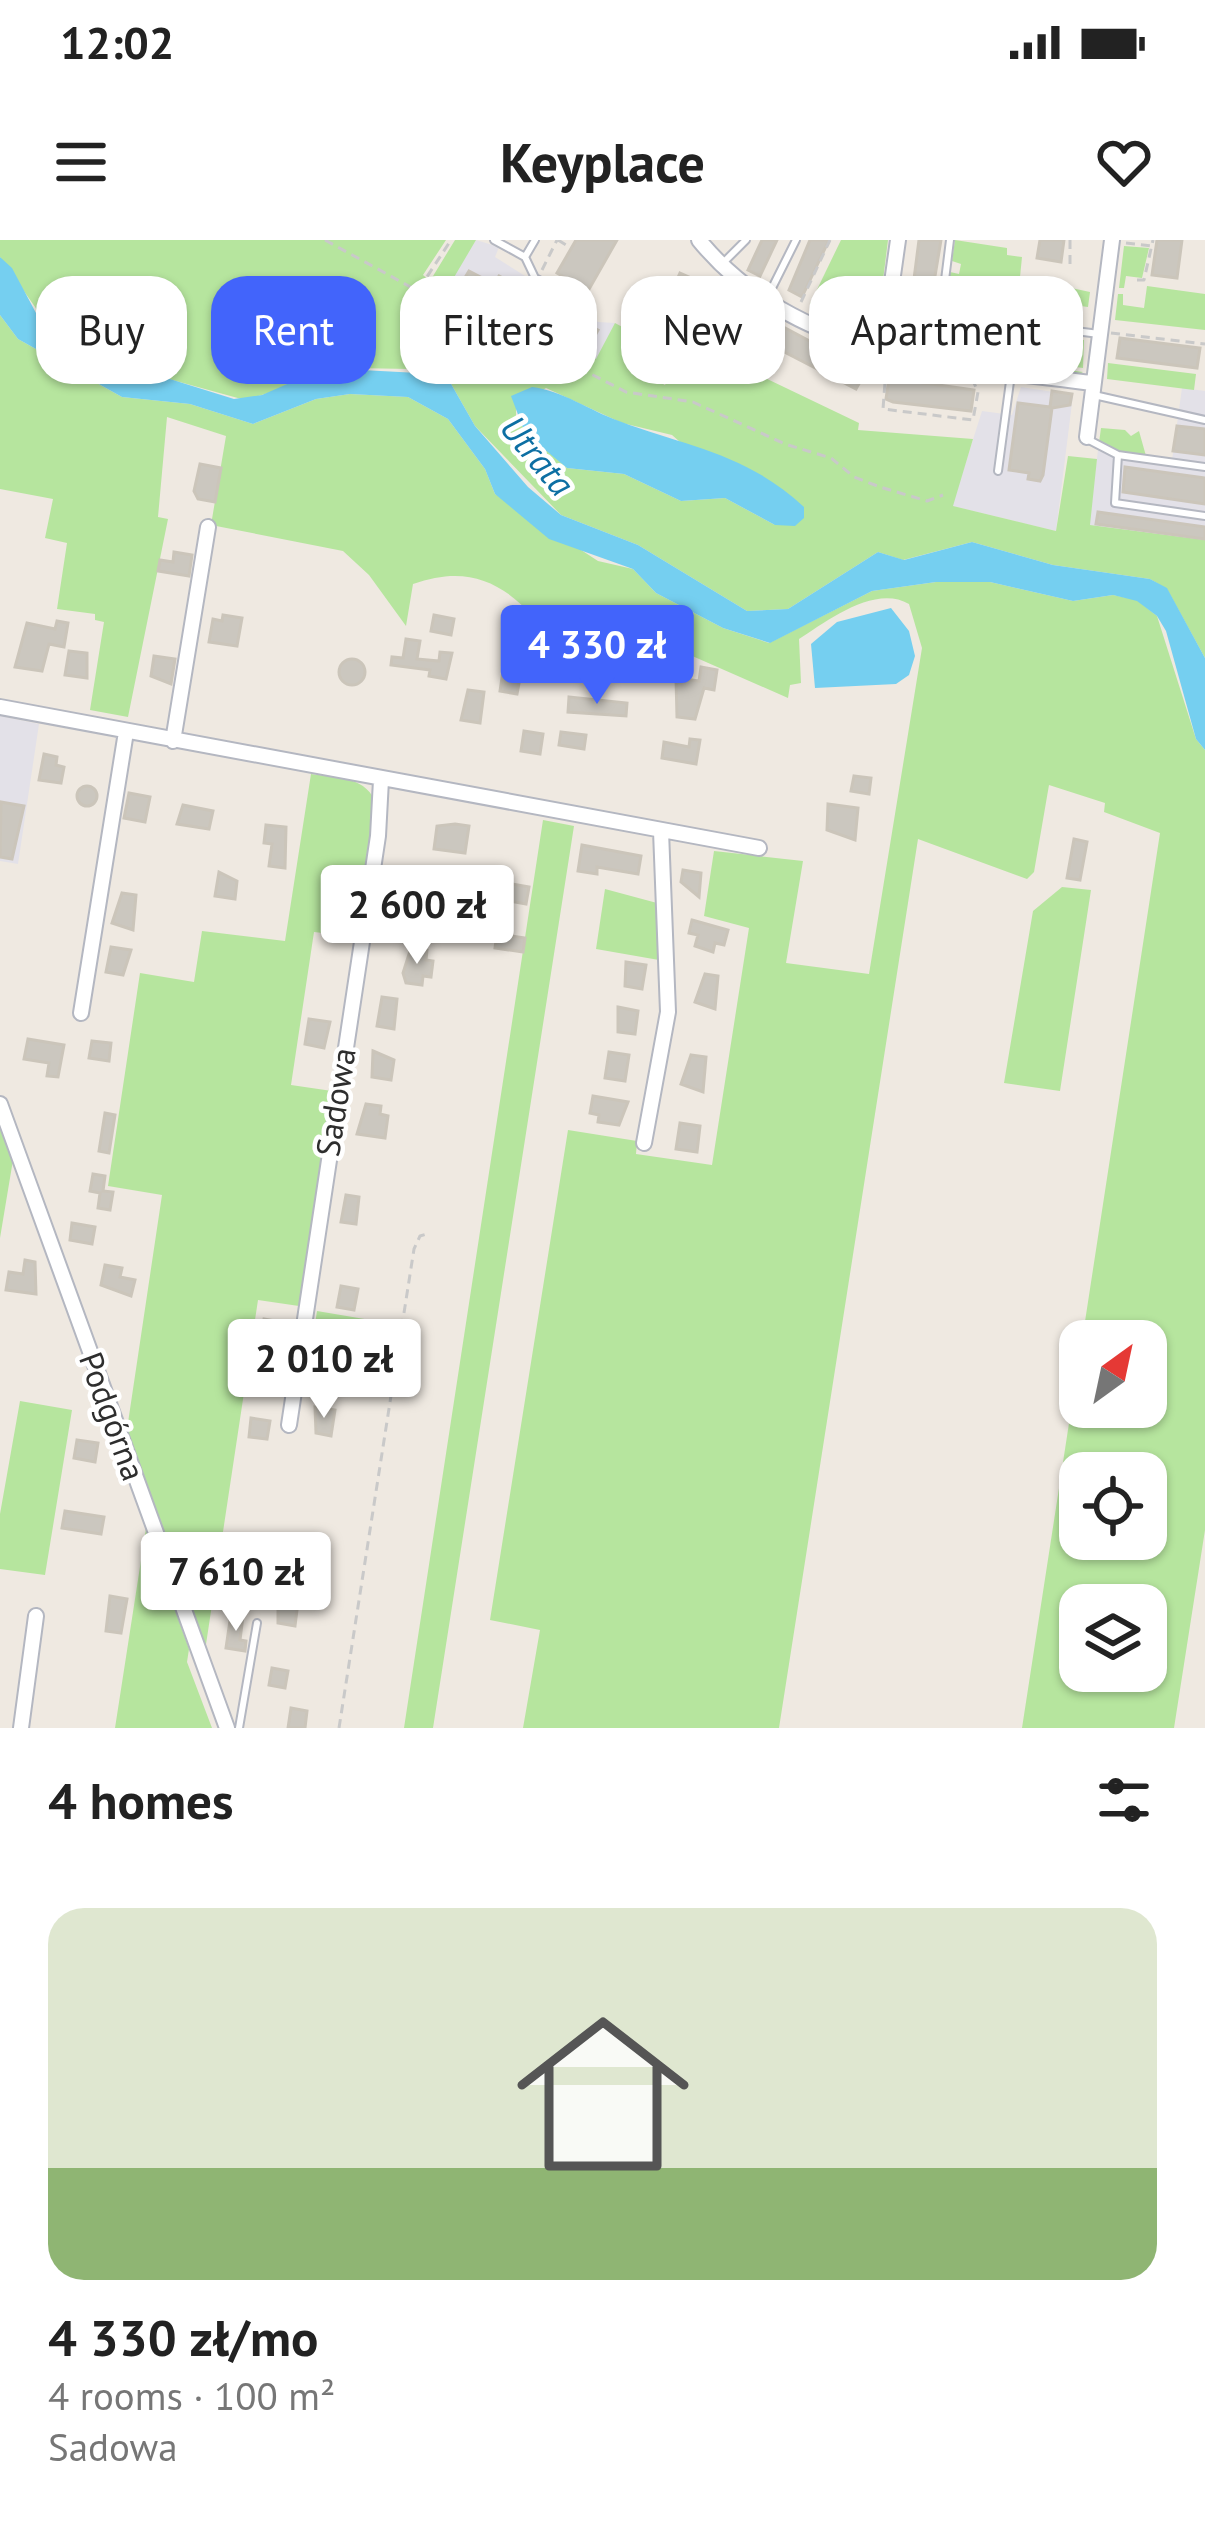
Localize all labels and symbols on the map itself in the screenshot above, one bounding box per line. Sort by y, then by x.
water label: Utrata [491,405,586,506]
pin: 4 330 zł [473,605,721,707]
pin: 2 600 zł [293,865,541,967]
street label: Sadowa [305,1045,365,1159]
pin: 2 010 zł [200,1319,448,1421]
north arrow [1059,1320,1167,1428]
street label: Podgórna [70,1346,156,1486]
pin: 7 610 zł [112,1532,360,1634]

